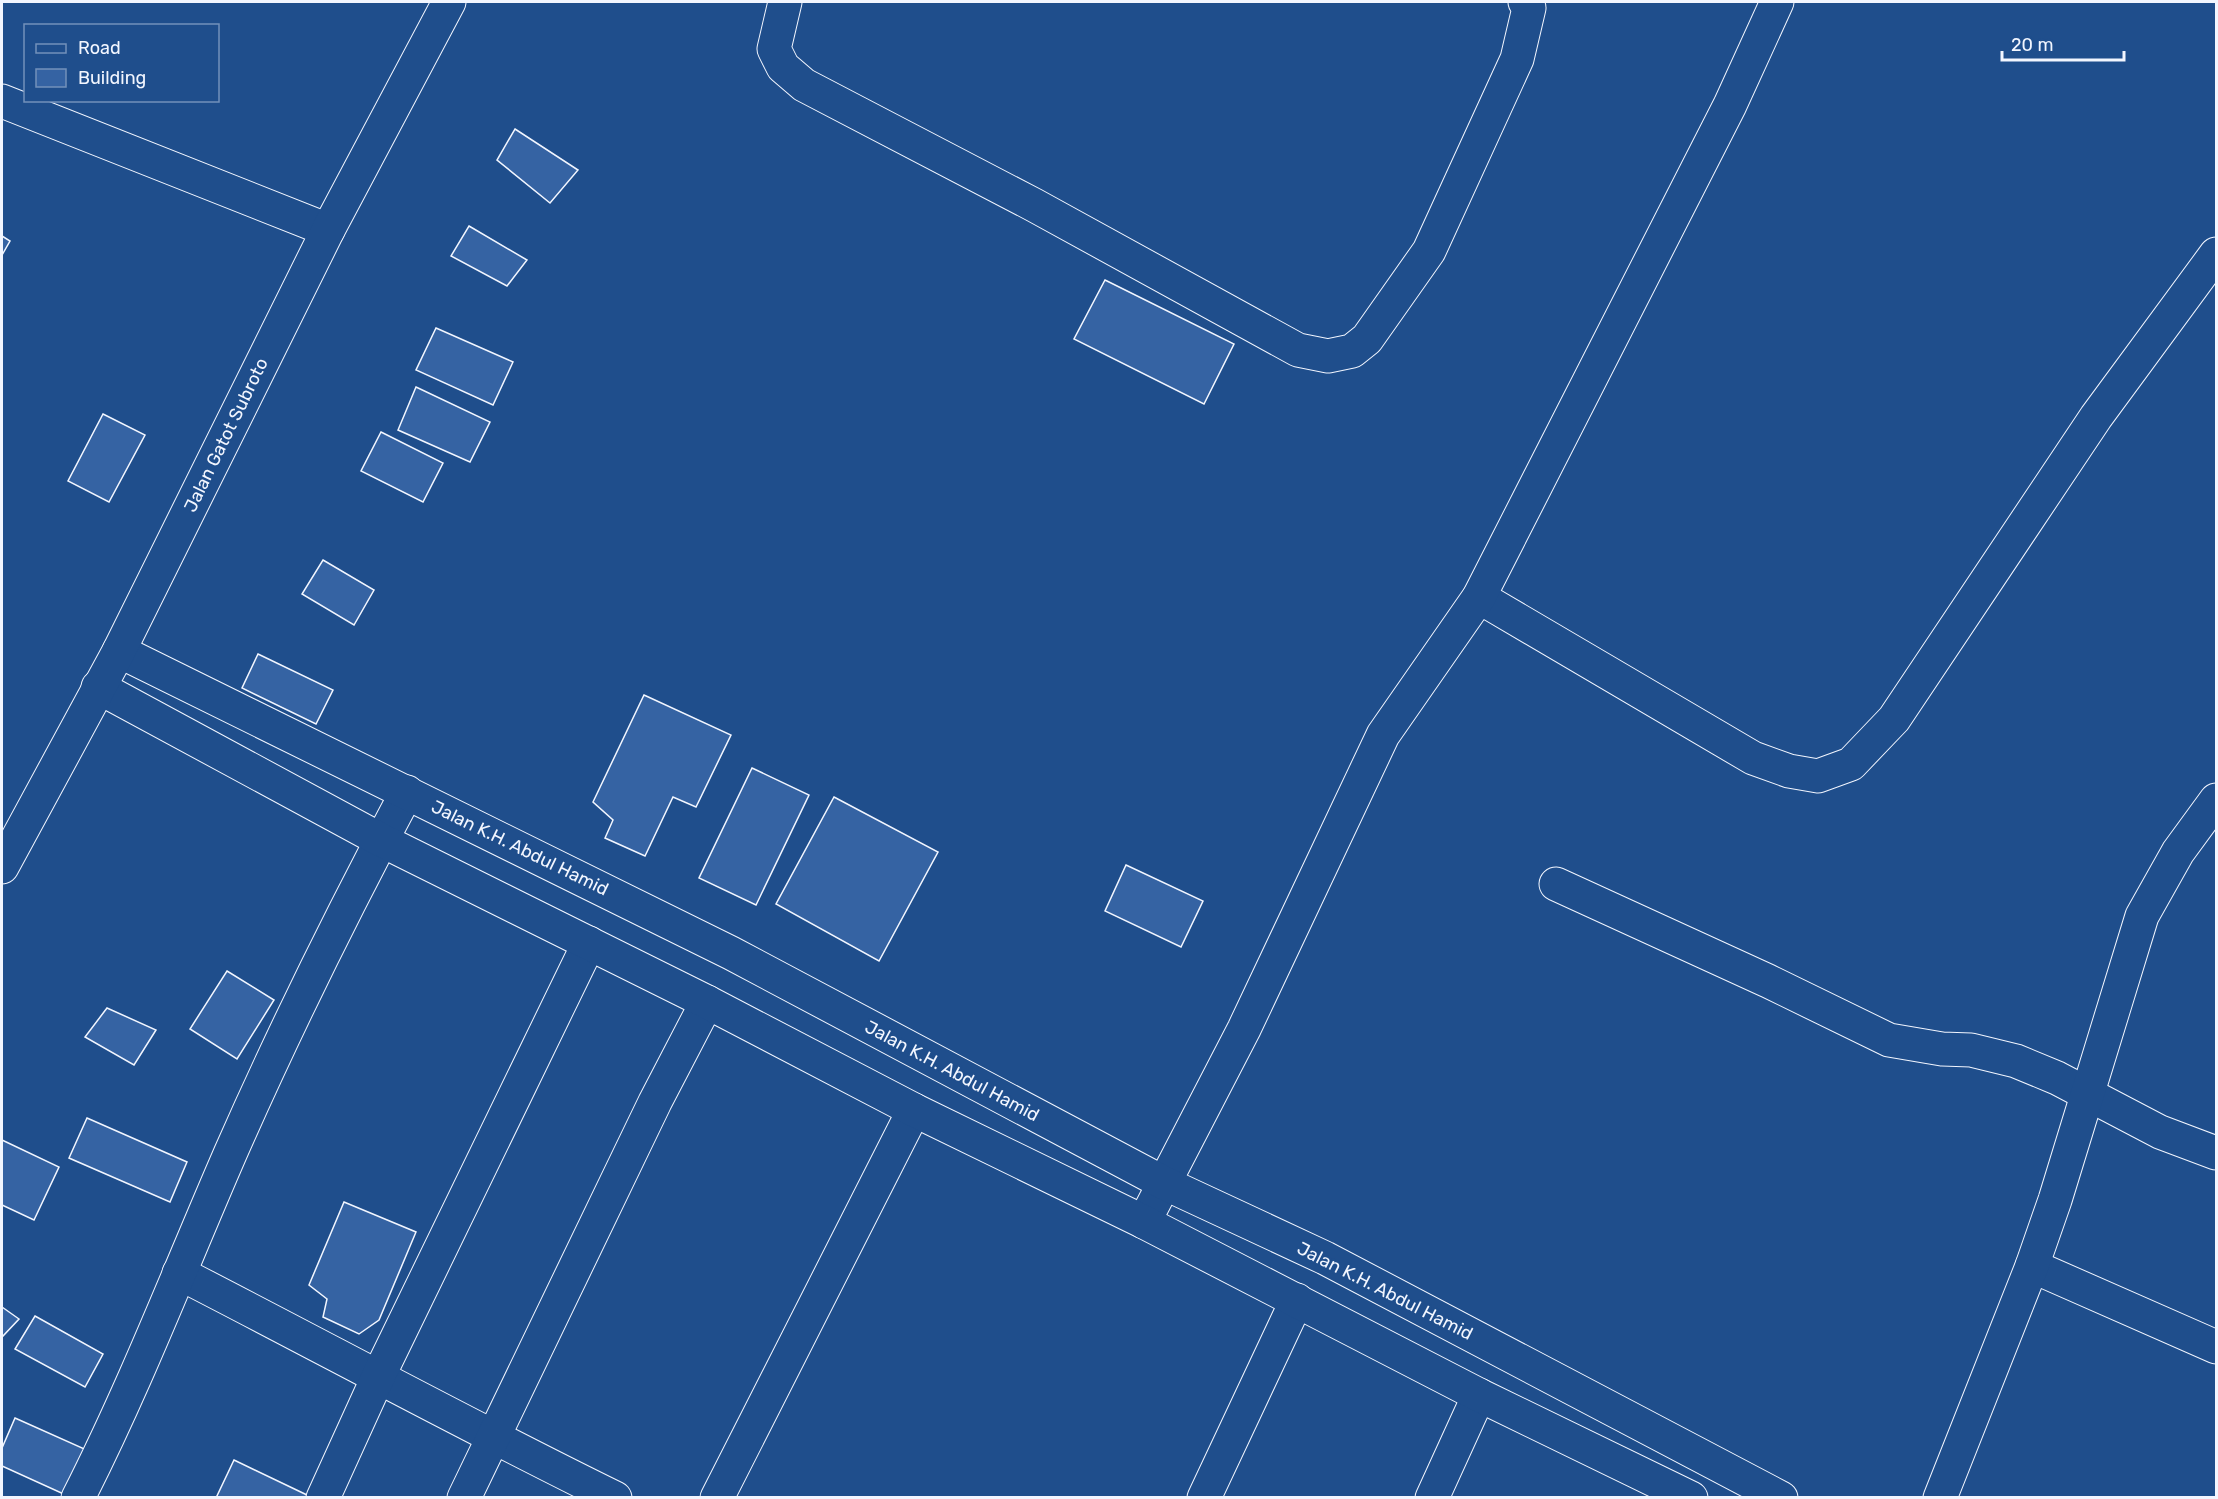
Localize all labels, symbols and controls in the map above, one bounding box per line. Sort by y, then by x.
legend [24,24,219,102]
scale bar [2002,24,2124,62]
text: 20 m [2011,34,2053,56]
text: Road [78,37,121,59]
text: Building [78,67,146,89]
street label: Jalan Gatot Subroto [179,354,273,516]
street label: Jalan K.H. Abdul Hamid [428,796,612,900]
street label: Jalan K.H. Abdul Hamid [861,1016,1043,1126]
street label: Jalan K.H. Abdul Hamid [1293,1237,1477,1345]

